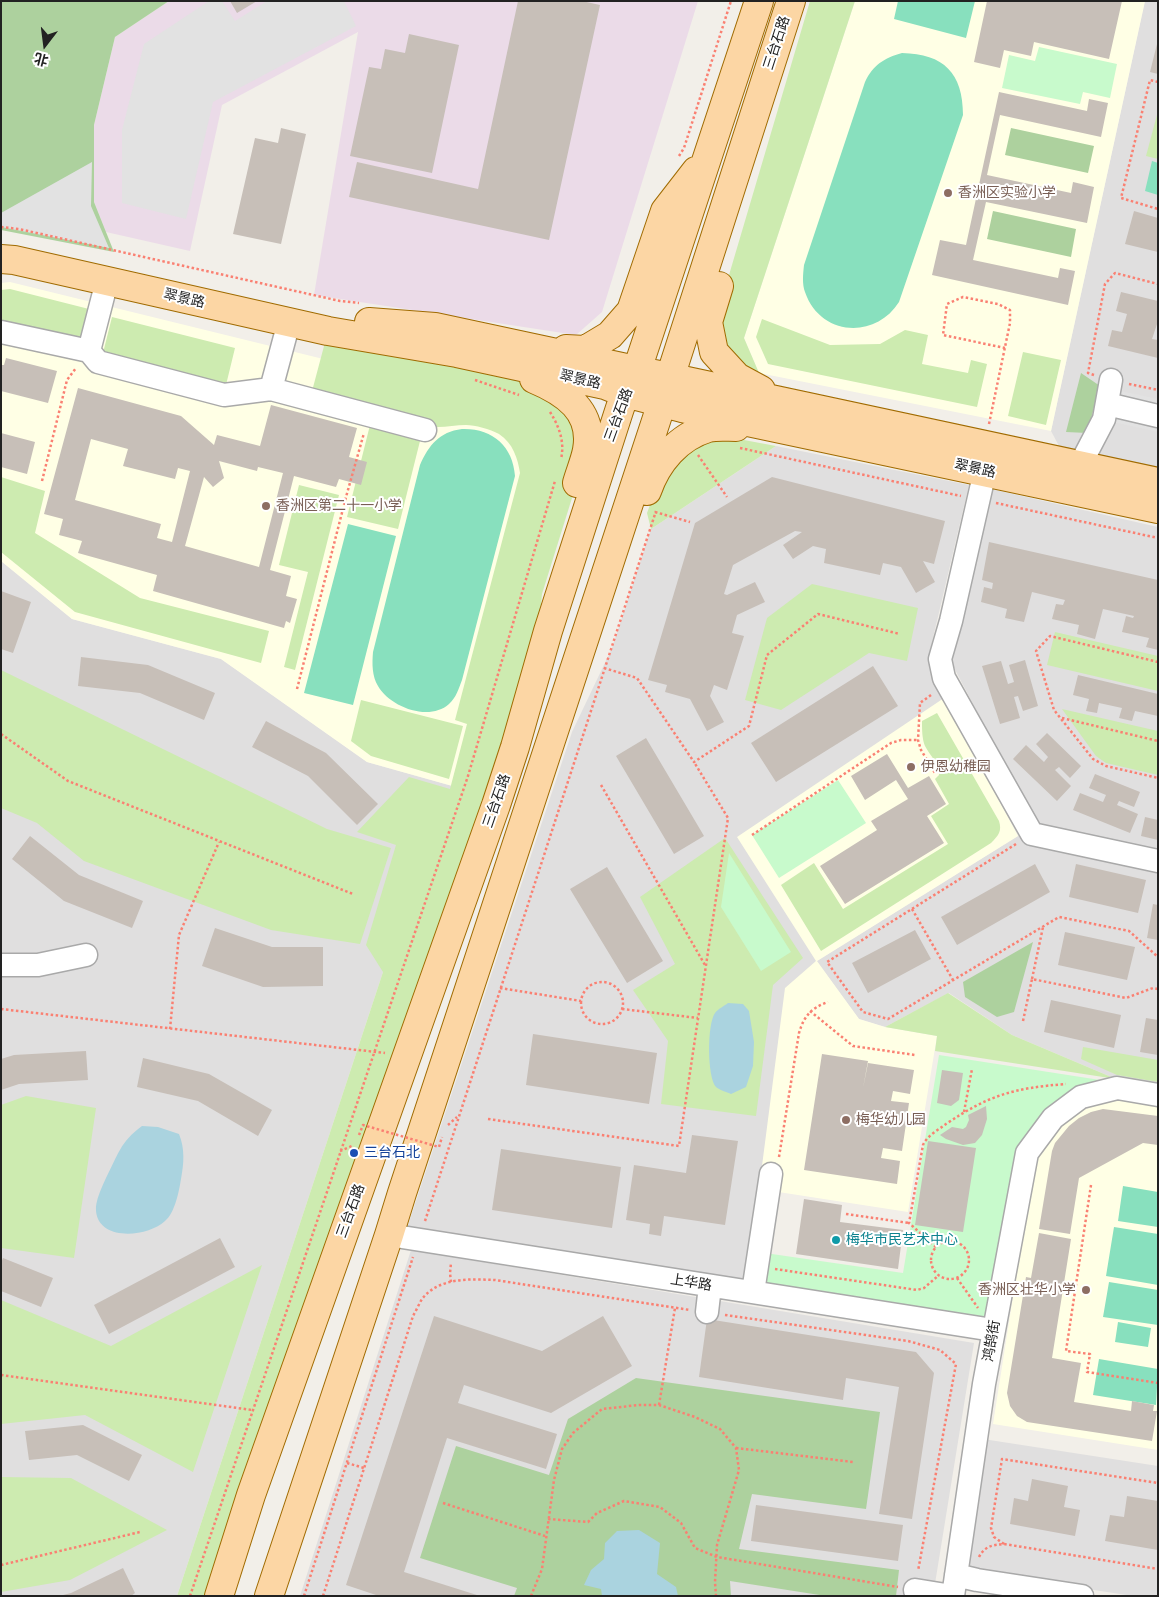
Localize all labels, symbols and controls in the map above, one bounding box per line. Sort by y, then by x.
street label: 三台石路 [760,14,794,72]
north arrow [20,20,70,70]
text: 北 [32,50,50,69]
place label: 香洲区实验小学 [958,185,1056,201]
marker: 香洲区实验小学 [942,187,954,199]
street label: 翠景路 [162,286,206,312]
street label: 翠景路 [558,367,602,393]
street label: 三台石路 [602,386,636,444]
street label: 翠景路 [953,456,997,482]
place label: 香洲区第二十一小学 [276,498,402,514]
marker: 香洲区第二十一小学 [260,500,272,512]
place label: 伊恩幼稚园 [921,759,991,775]
marker: 伊恩幼稚园 [905,761,917,773]
street label: 三台石路 [480,772,514,830]
place label: 梅华幼儿园 [856,1112,926,1128]
marker: 梅华幼儿园 [840,1114,852,1126]
place label: 三台石北 [364,1145,420,1161]
marker: 三台石北 [348,1147,360,1159]
street label: 三台石路 [334,1182,368,1240]
place label: 梅华市民艺术中心 [846,1232,958,1248]
marker: 梅华市民艺术中心 [830,1234,842,1246]
street label: 上华路 [669,1271,713,1295]
place label: 香洲区壮华小学 [978,1282,1076,1298]
marker: 香洲区壮华小学 [1080,1284,1092,1296]
street label: 鸿鹄街 [980,1319,1004,1363]

